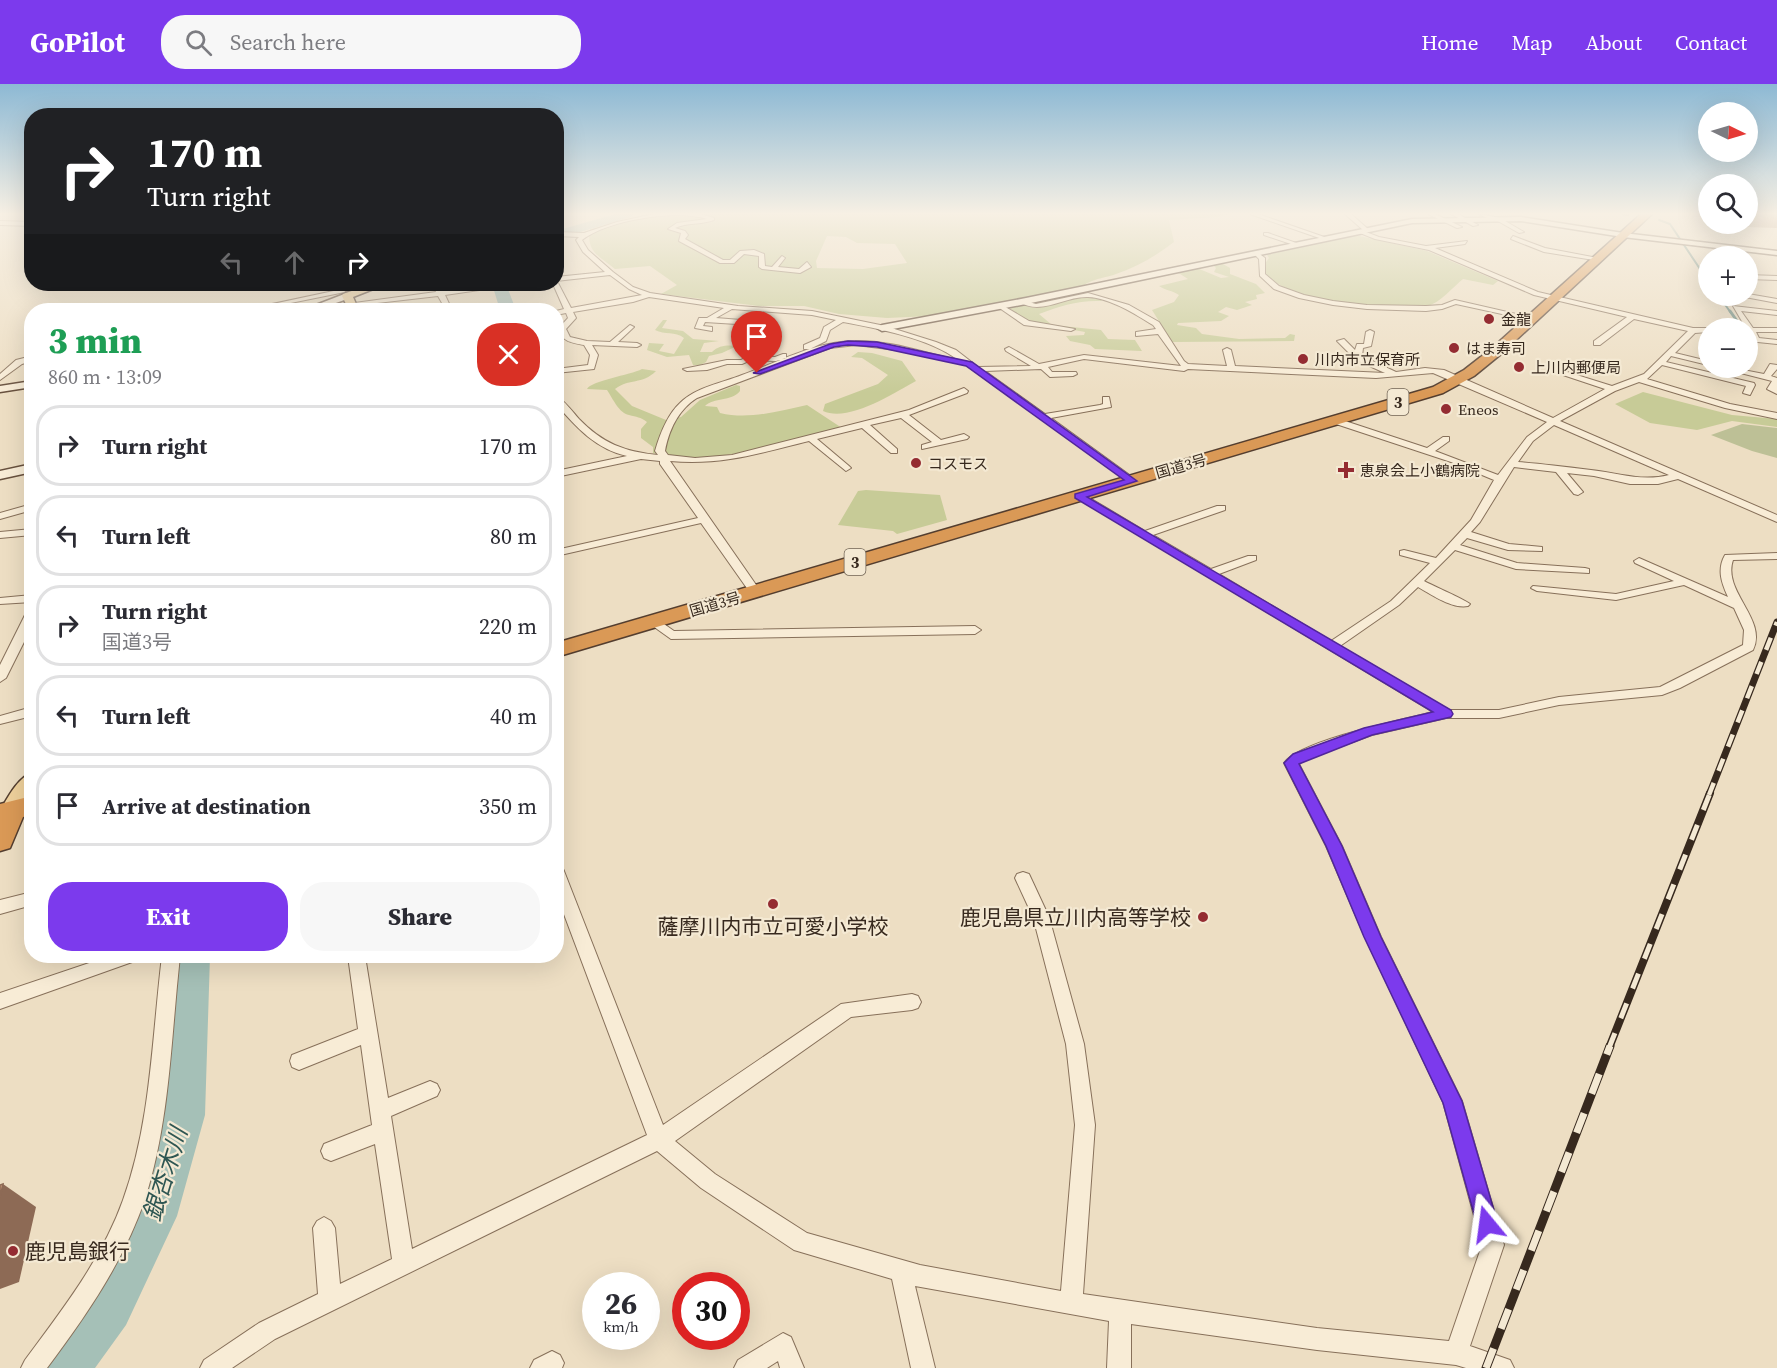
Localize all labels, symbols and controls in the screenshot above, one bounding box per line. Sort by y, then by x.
search box [161,15,581,69]
text: GoPilot [30,23,125,61]
icon: search [182,26,215,59]
text: Search here [230,27,346,57]
text: Home [1421,28,1479,57]
text: Map [1512,28,1553,57]
text: About [1586,28,1642,57]
text: Contact [1675,28,1747,57]
north arrow [1698,102,1758,162]
map controls [1698,102,1758,378]
text: 170 m [147,123,262,181]
icon: right [48,132,126,210]
button: search [1698,174,1758,234]
text: Turn right [147,178,271,215]
icon: left [215,246,248,279]
icon: ahead [278,246,311,279]
icon: right [341,246,374,279]
button: + [1698,246,1758,306]
place label: 金龍 [1501,309,1531,330]
pin [731,311,782,373]
marker: 金龍 [1482,312,1496,326]
text: 3 min [48,316,142,365]
button: − [1698,318,1758,378]
icon: arrive [740,320,773,353]
button: close [477,323,540,386]
place label: はま寿司 [1466,338,1526,359]
marker: はま寿司 [1447,341,1461,355]
place label: 川内市立保育所 [1315,349,1420,370]
marker: 川内市立保育所 [1296,352,1310,366]
place label: 上川内郵便局 [1531,357,1621,378]
marker: 上川内郵便局 [1512,360,1526,374]
text: 860 m · 13:09 [48,363,162,391]
road number: 3 [1388,389,1408,415]
place label: Eneos [1458,399,1499,420]
marker: Eneos [1439,402,1453,416]
icon: right [51,429,84,462]
text: Turn right [102,431,207,461]
text: 170 m [479,431,537,461]
street label: 国道3号 [1153,449,1209,483]
place label: コスモス [928,453,988,474]
marker: コスモス [909,456,923,470]
place label: 恵泉会上小鶴病院 [1360,460,1480,481]
marker: 恵泉会上小鶴病院 [1337,461,1355,479]
icon: left [51,519,84,552]
text: Turn left [102,521,190,551]
text: 80 m [490,521,537,551]
road number: 3 [844,549,866,575]
street label: 国道3号 [687,587,743,621]
text: Turn right [102,596,207,626]
icon: right [51,609,84,642]
text: 220 m [479,611,537,641]
text: 国道3号 [102,628,172,656]
icon: left [51,699,84,732]
text: Turn left [102,701,190,731]
text: 40 m [490,701,537,731]
icon: arrive [51,789,84,822]
text: Arrive at destination [102,791,311,821]
text: 350 m [479,791,537,821]
button: Exit [48,882,288,951]
button: Share [300,882,540,951]
marker: 薩摩川内市立可愛小学校 [766,897,780,911]
place label: 鹿児島県立川内高等学校 [960,903,1191,932]
marker: 鹿児島県立川内高等学校 [1196,910,1210,924]
place label: 薩摩川内市立可愛小学校 [658,912,889,941]
water label: 銀杏木川 [135,1120,196,1225]
position arrow [1455,1192,1519,1256]
place label: 鹿児島銀行 [25,1237,130,1266]
marker: 鹿児島銀行 [6,1244,20,1258]
speed limit sign: 30 [672,1272,750,1350]
text: 26 [605,1283,637,1324]
text: km/h [603,1316,639,1337]

